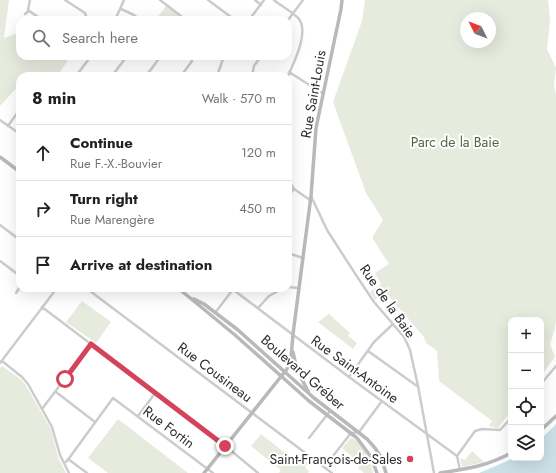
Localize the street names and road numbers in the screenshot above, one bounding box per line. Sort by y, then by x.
street label: Rue Saint-Louis [295,48,331,139]
street label: Rue de la Baie [355,260,421,342]
street label: Boulevard Gréber [257,330,350,414]
street label: Rue Saint-Antoine [307,330,403,408]
street label: Rue Cousineau [173,337,257,407]
street label: Rue Fortin [139,401,199,453]

